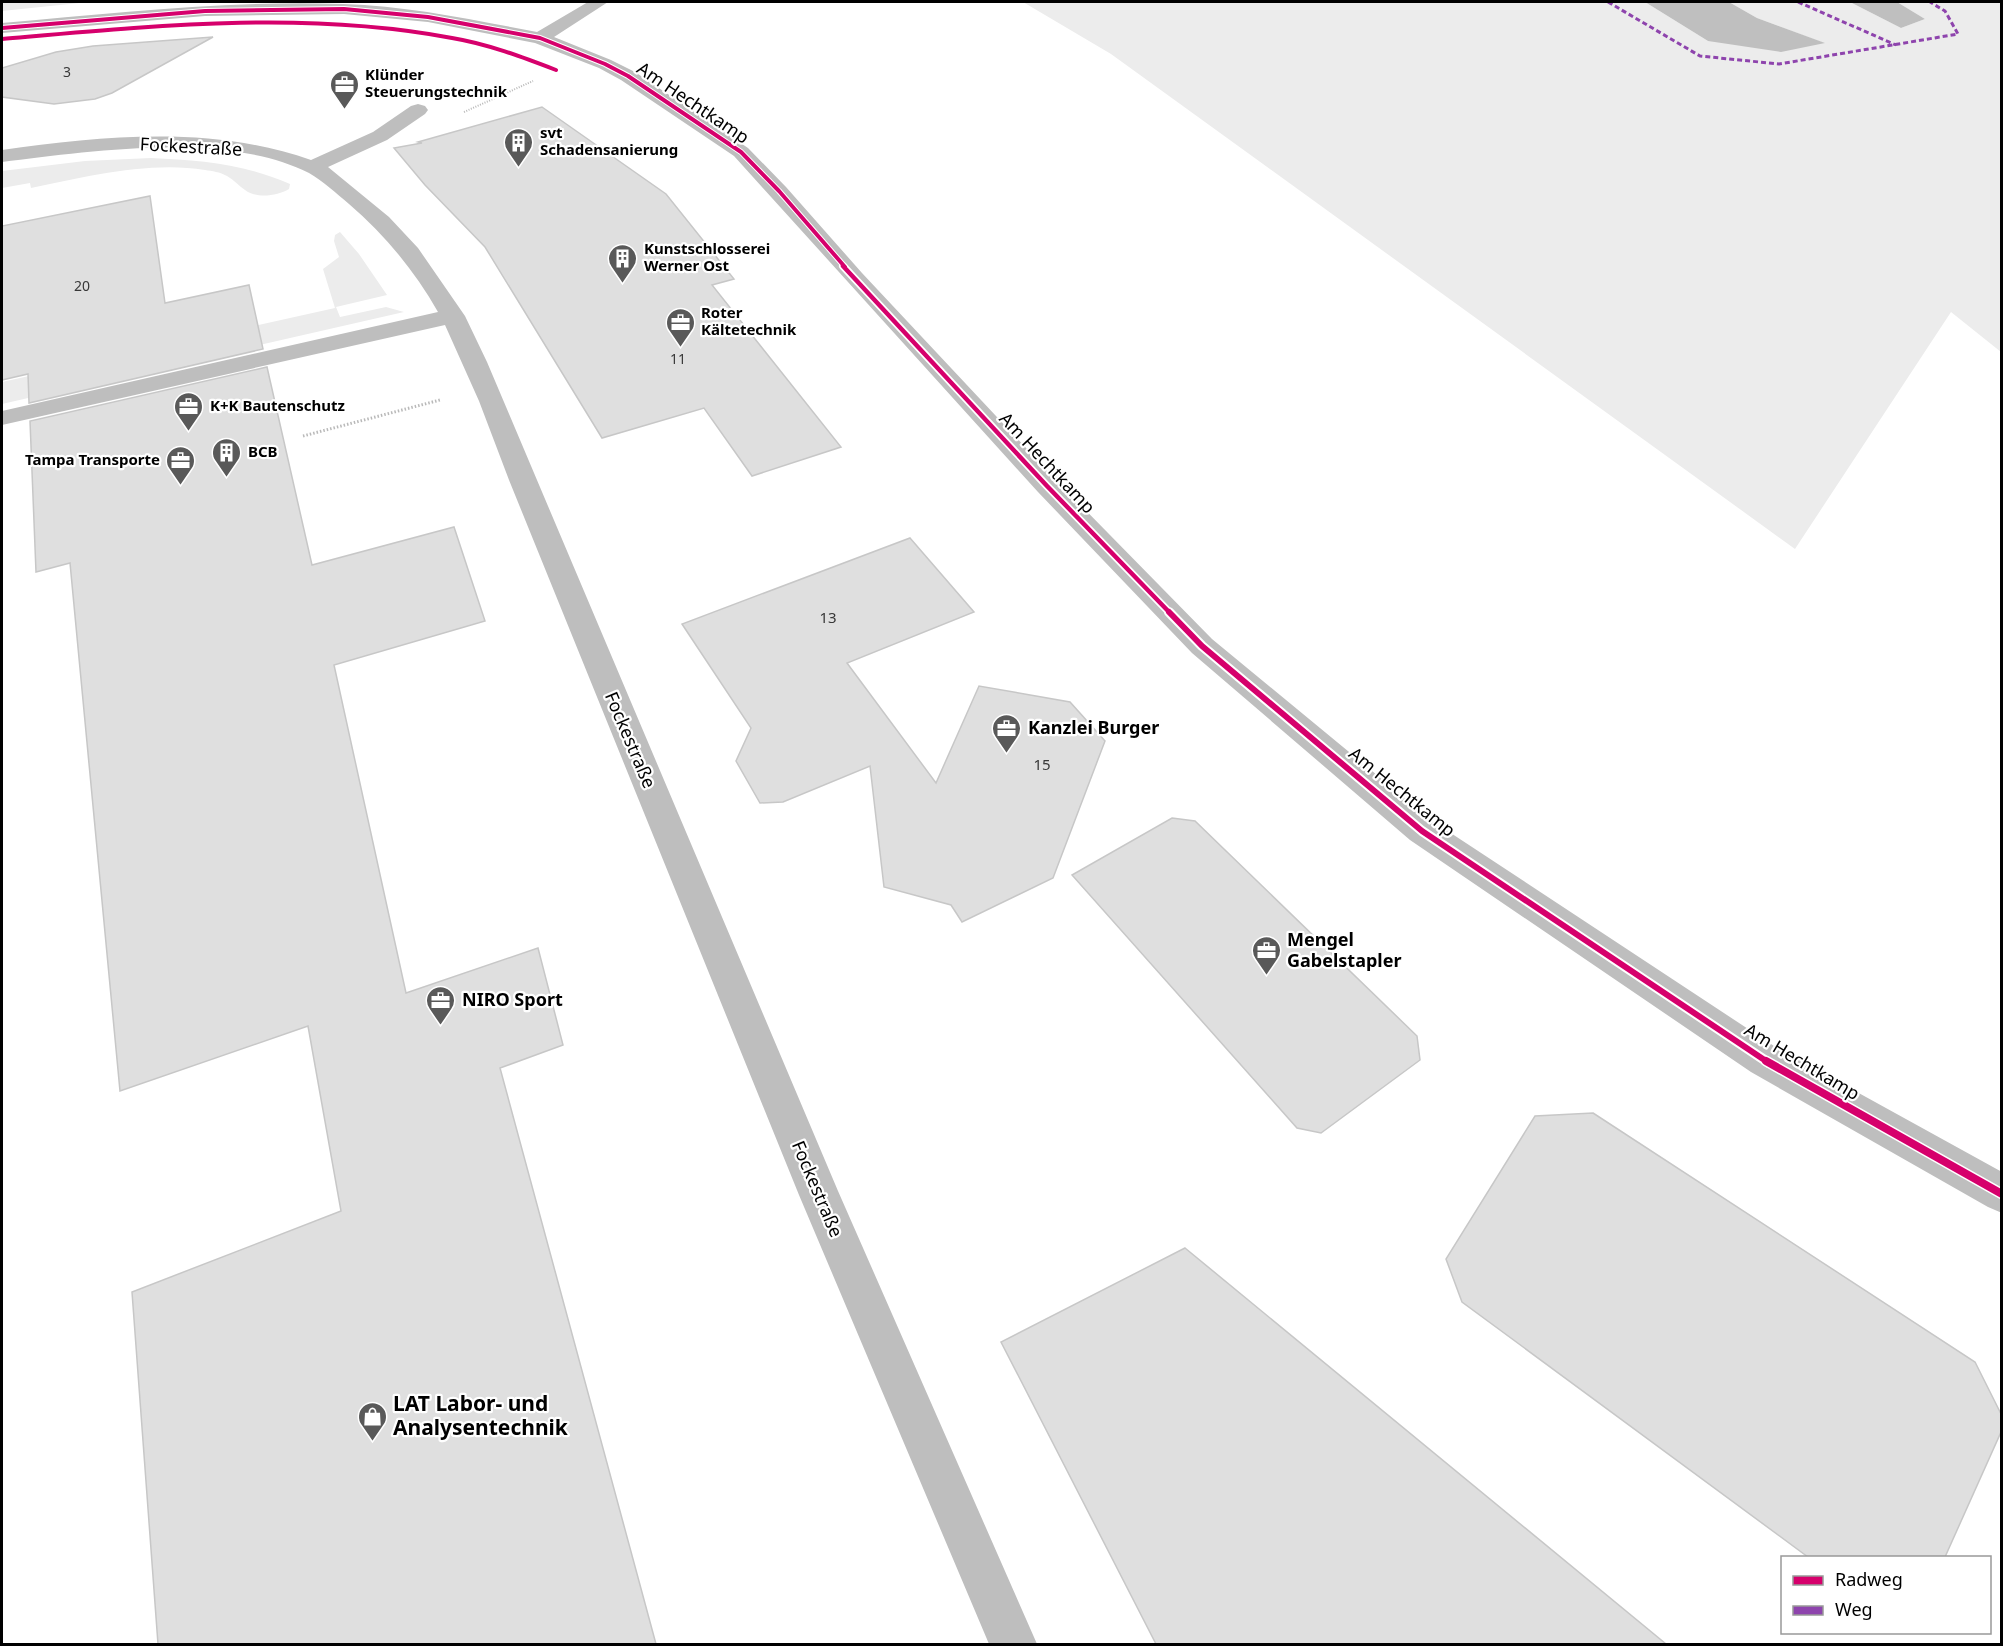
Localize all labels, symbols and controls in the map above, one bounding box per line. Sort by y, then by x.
street label: Am Hechtkamp [633,56,754,149]
house number: 3 [63,62,71,81]
place label: Klünder Steuerungstechnik [365,64,508,101]
office icon: Klünder Steuerungstechnik [328,68,360,110]
place label: svt Schadensanierung [540,122,678,159]
building icon: svt Schadensanierung [503,126,535,168]
street label: Fockestraße [139,131,243,161]
place label: Kunstschlosserei Werner Ost [644,238,770,275]
building icon: Kunstschlosserei Werner Ost [607,242,639,284]
house number: 20 [74,276,90,295]
place label: Roter Kältetechnik [701,302,797,339]
office icon: Roter Kältetechnik [664,306,696,348]
house number: 11 [670,349,686,368]
office icon: K+K Bautenschutz [173,390,205,432]
place label: K+K Bautenschutz [210,395,345,415]
street label: Am Hechtkamp [994,406,1101,518]
building icon: BCB [211,436,243,478]
place label: BCB [248,441,278,461]
office icon: Tampa Transporte [165,444,197,486]
place label: Tampa Transporte [25,449,160,469]
house number: 13 [819,607,837,627]
street label: Fockestraße [600,688,662,791]
office icon: Kanzlei Burger [991,712,1023,754]
place label: Kanzlei Burger [1028,715,1159,739]
street label: Am Hechtkamp [1344,741,1461,842]
house number: 15 [1033,754,1051,774]
place label: Mengel Gabelstapler [1287,927,1401,972]
office icon: Mengel Gabelstapler [1250,934,1282,976]
office icon: NIRO Sport [425,984,457,1026]
place label: NIRO Sport [462,987,563,1011]
street label: Am Hechtkamp [1740,1017,1865,1105]
street label: Fockestraße [787,1137,849,1240]
place label: LAT Labor- und Analysentechnik [393,1389,569,1441]
shop icon: LAT Labor- und Analysentechnik [356,1400,388,1442]
legend [1781,1556,1991,1634]
text: Radweg [1835,1567,1903,1591]
text: Weg [1835,1597,1873,1621]

